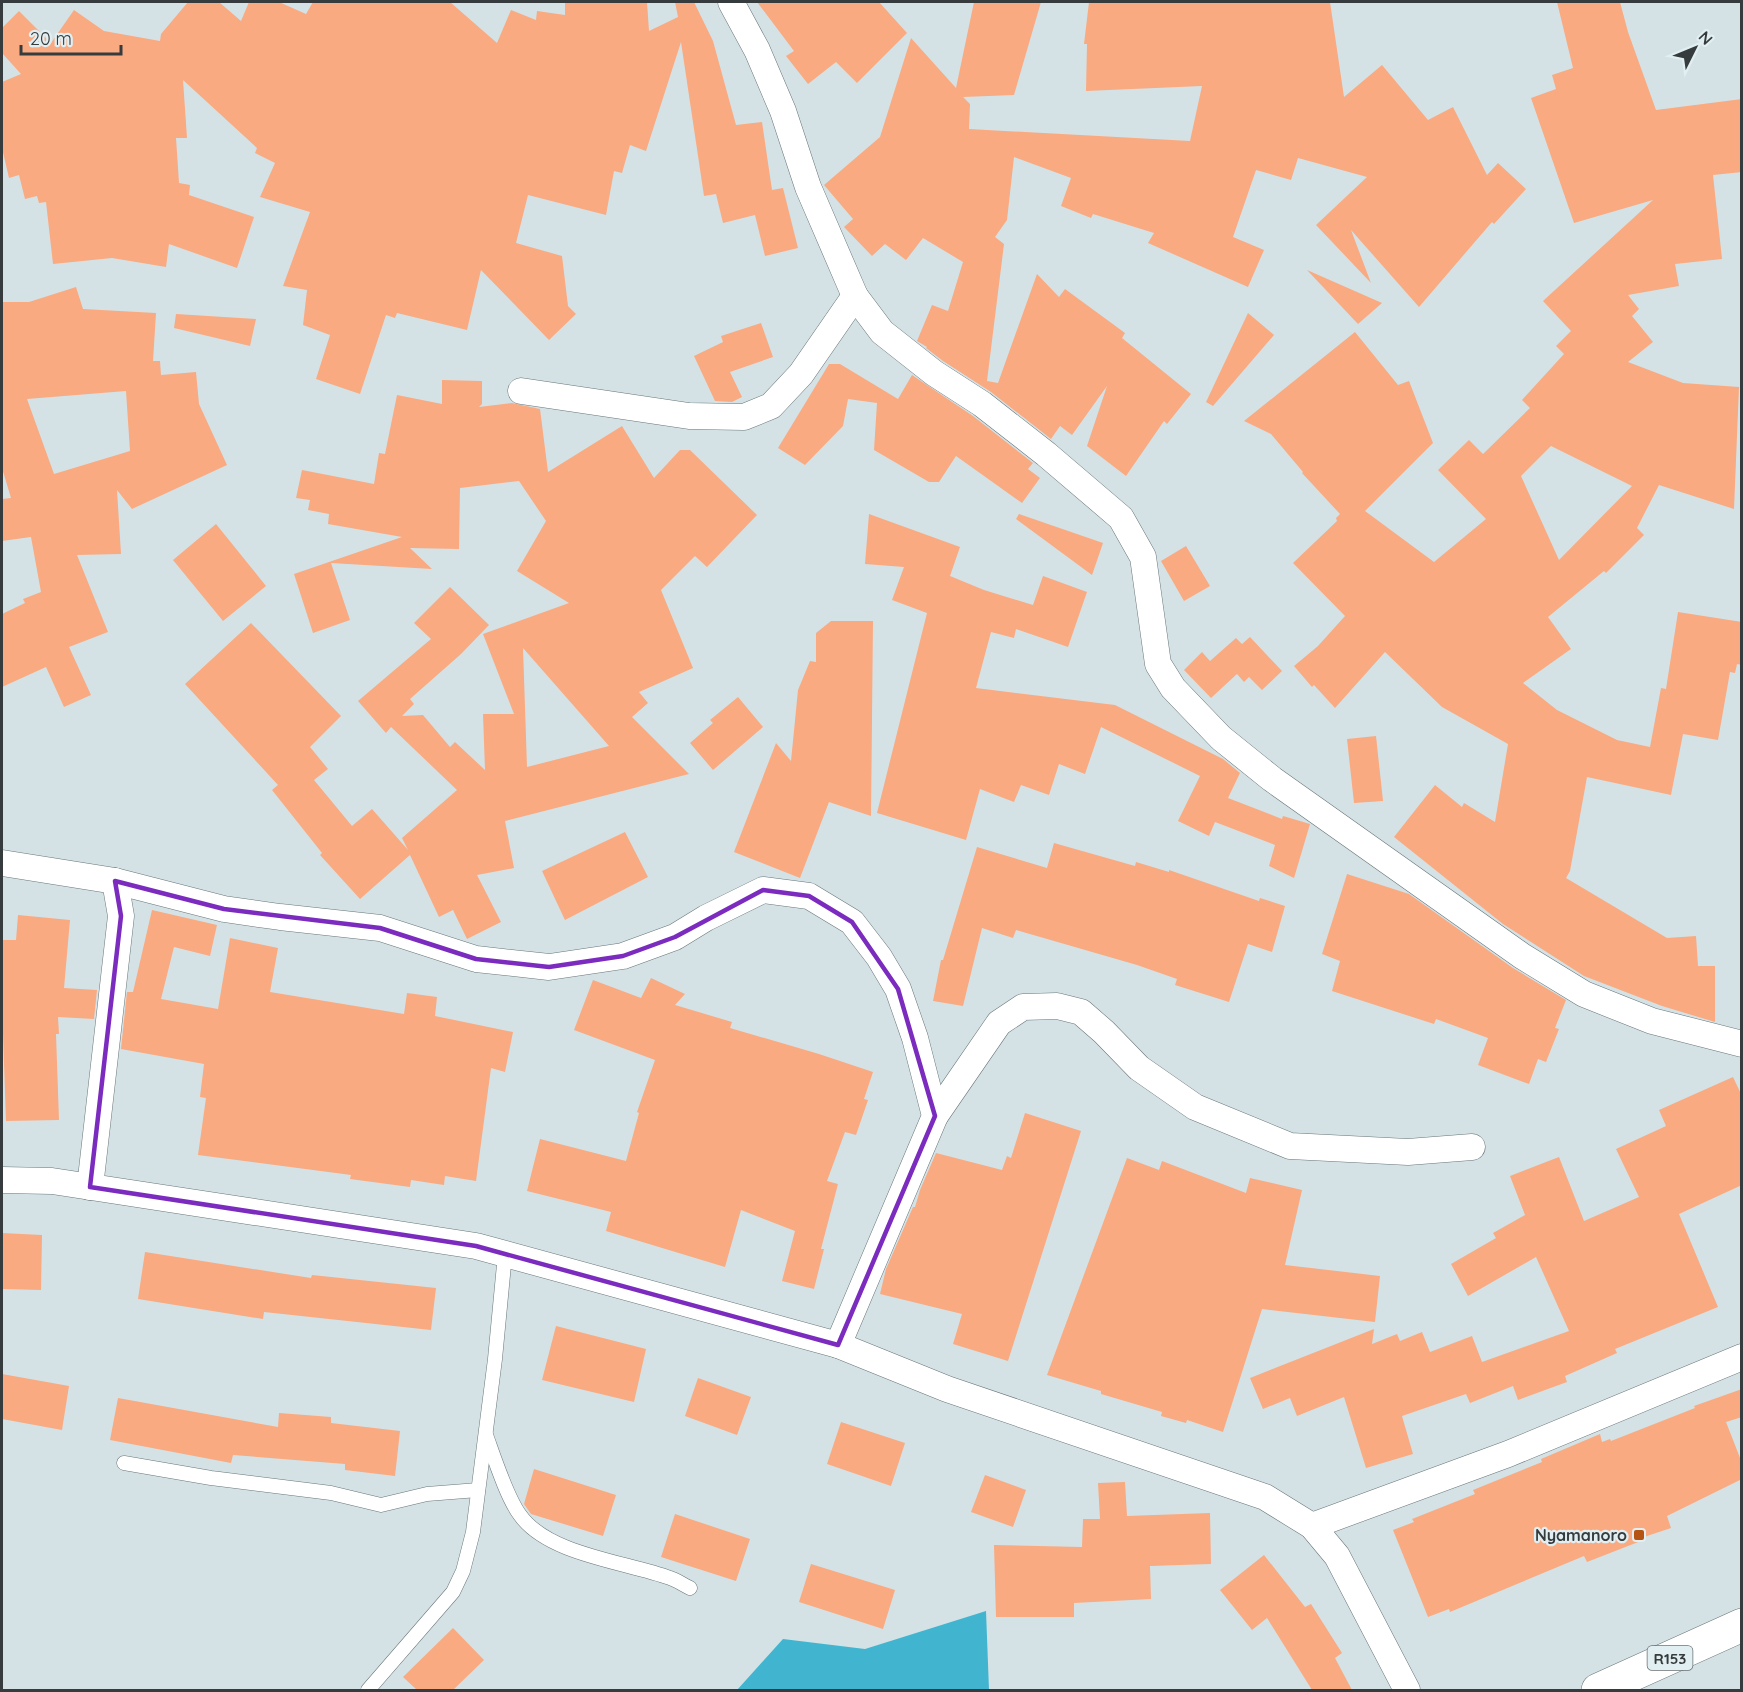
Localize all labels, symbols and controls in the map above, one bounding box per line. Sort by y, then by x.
scale bar [21,18,122,56]
north arrow [1665,18,1725,78]
text: 20 m [30,27,72,50]
text: N [1695,27,1717,49]
place label: Nyamanoro [1535,1525,1627,1545]
marker: Nyamanoro [1632,1528,1646,1542]
road number: R153 [1648,1646,1692,1670]

